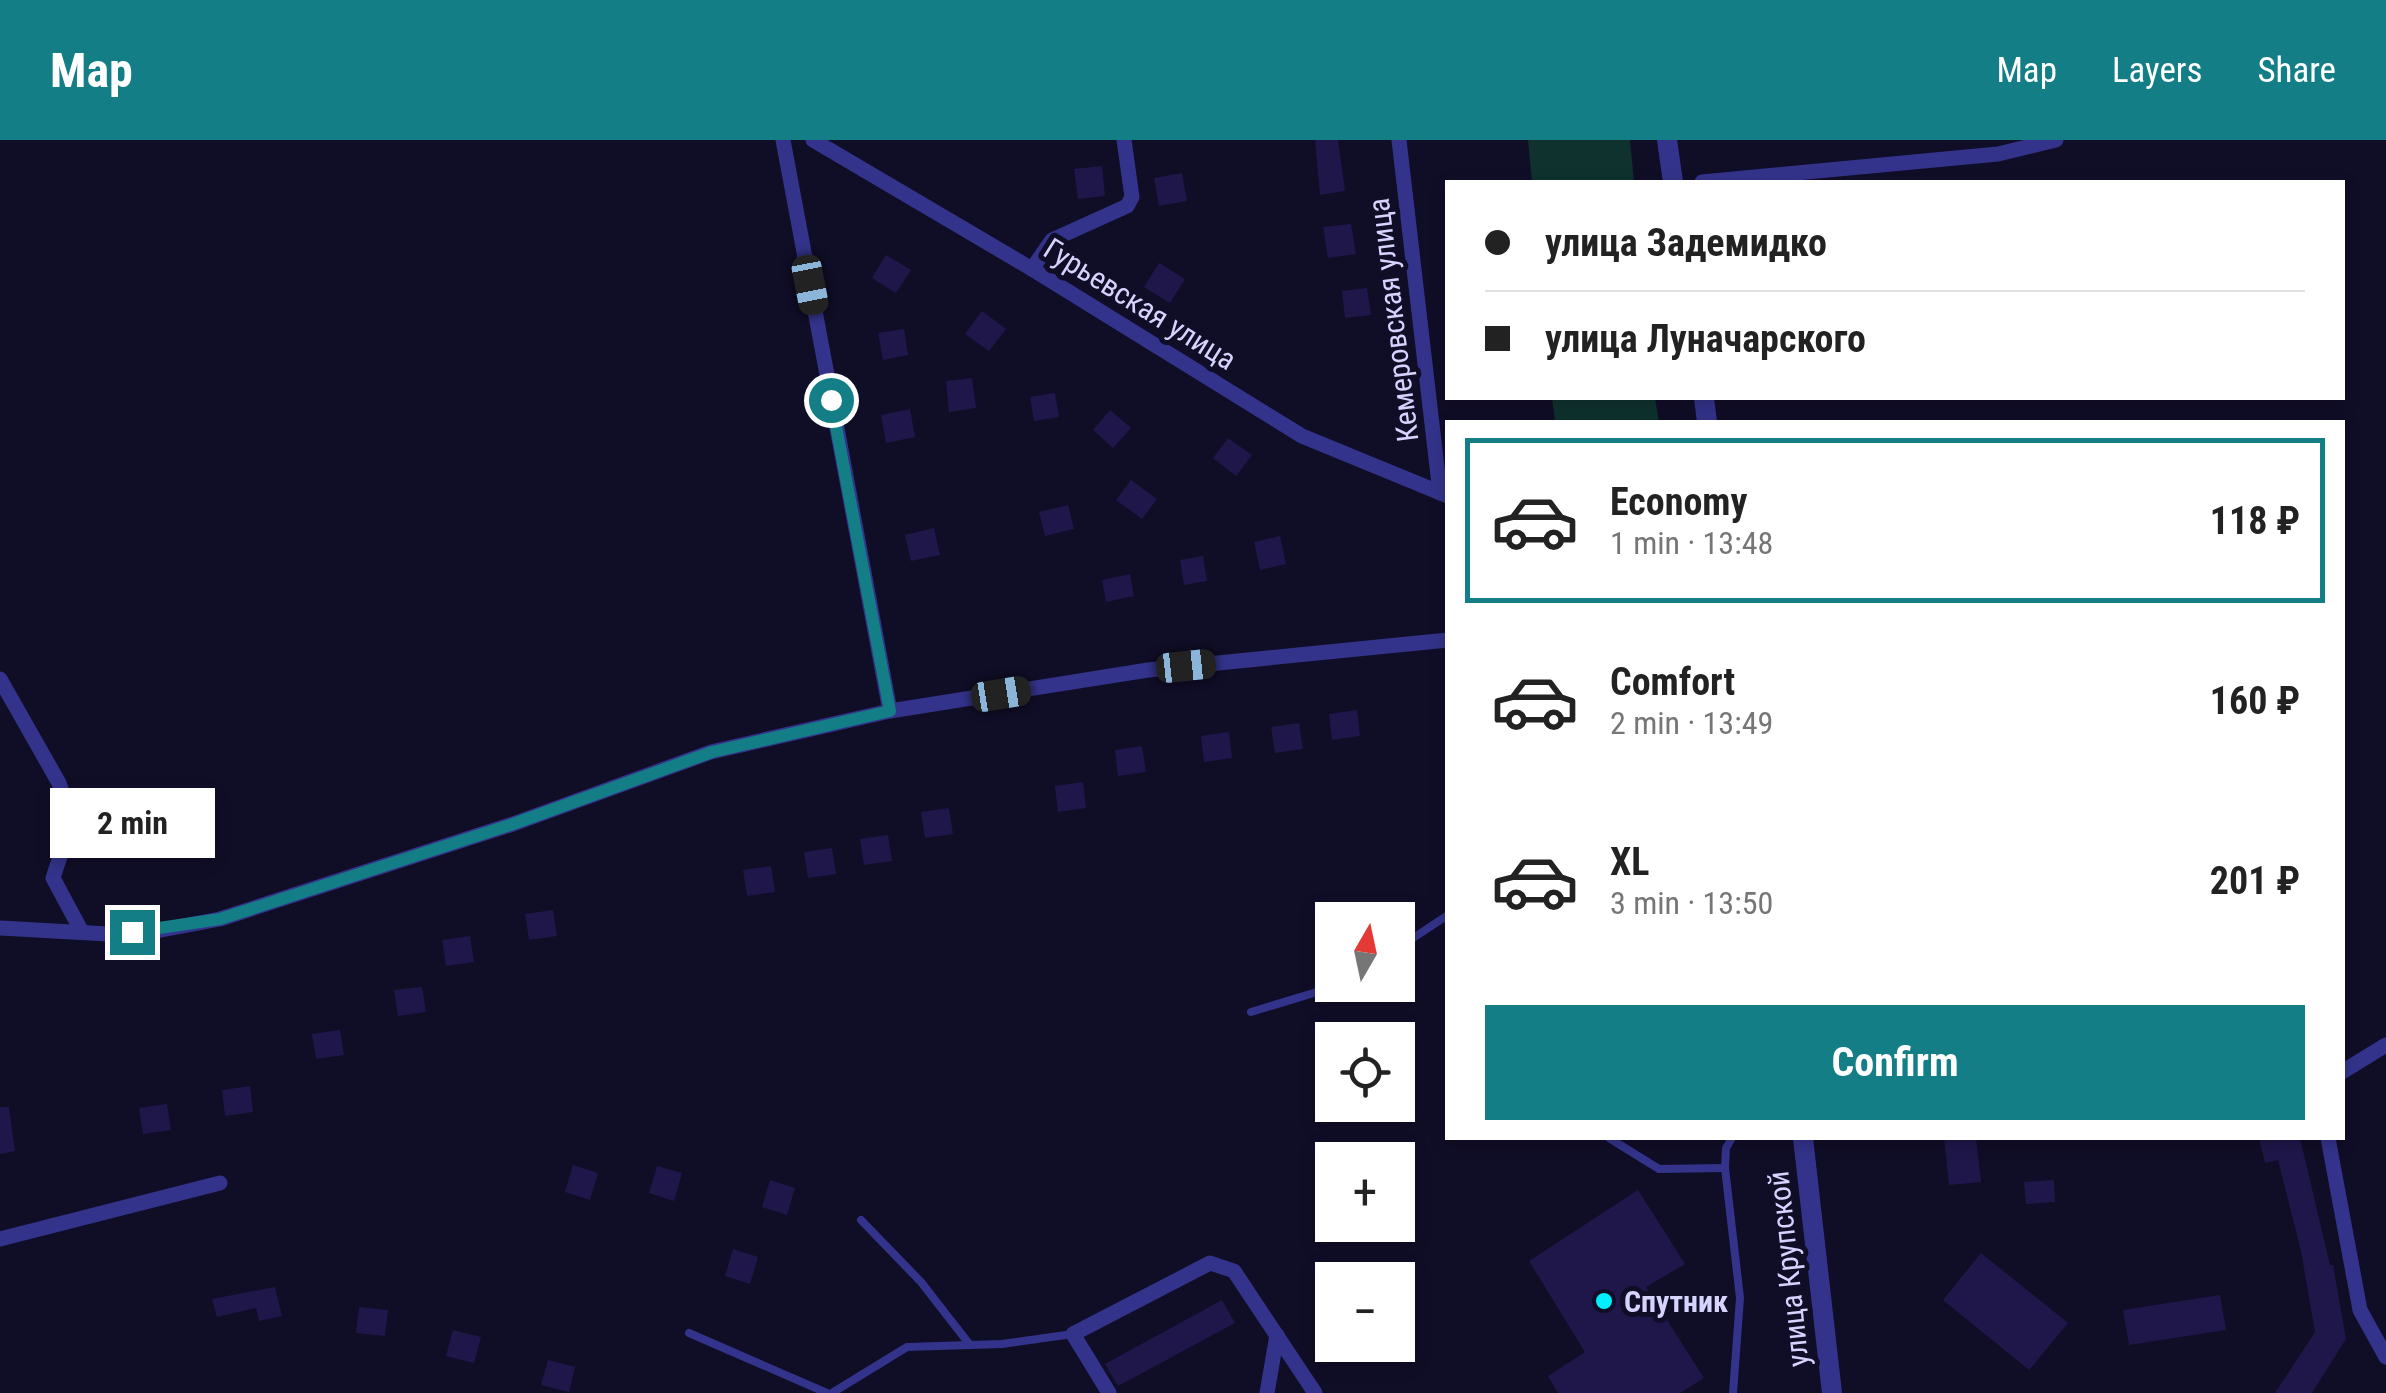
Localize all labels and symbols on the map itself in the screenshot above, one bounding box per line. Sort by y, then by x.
street label: Кемеровская улица [1361,196,1425,444]
street label: Гурьевская улица [1037,231,1243,377]
car [790,253,830,317]
route start [809,378,854,423]
car [1155,648,1217,684]
car [969,674,1033,714]
callout: 2 min [49,787,214,857]
north arrow [1315,902,1415,1002]
route end [110,910,155,955]
street label: улица Крупской [1760,1169,1816,1369]
place label: Спутник [1624,1284,1728,1319]
marker: Спутник [1593,1290,1615,1312]

